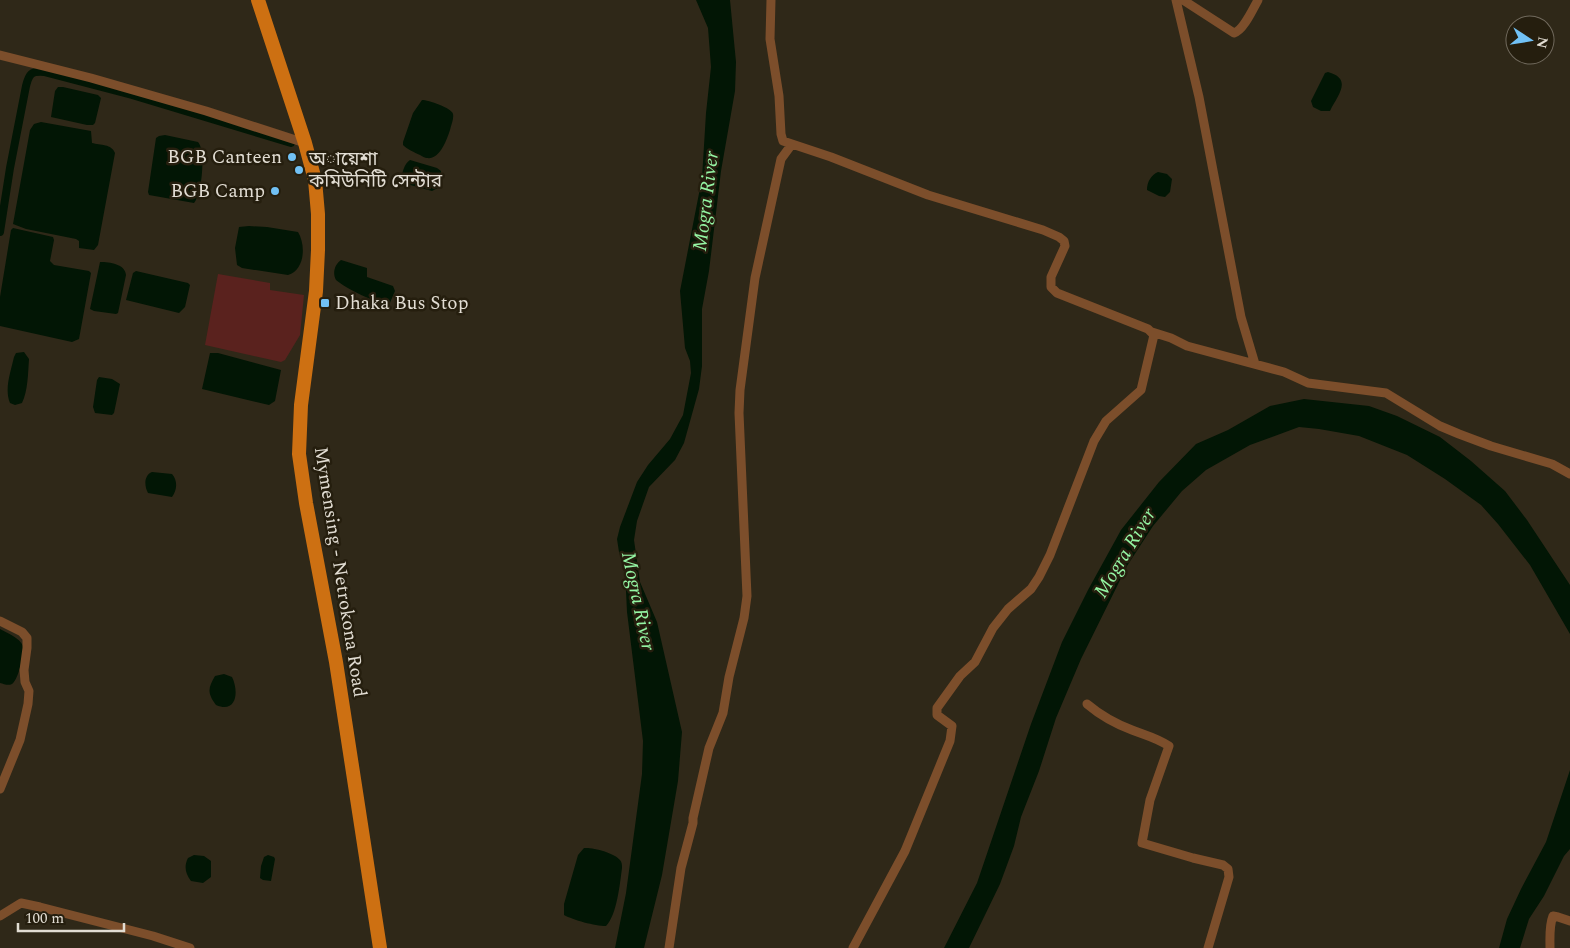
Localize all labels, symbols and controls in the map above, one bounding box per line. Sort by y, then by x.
north arrow [1505,15,1555,65]
text: N [1531,35,1554,50]
place label: BGB Canteen [167,143,282,172]
place label: অায়েশা কমিউনিটি সেন্টার [308,145,443,196]
water label: Mogra River [685,148,727,253]
marker: BGB Canteen [286,151,298,163]
marker: অায়েশা কমিউনিটি সেন্টার [293,164,305,176]
place label: BGB Camp [170,177,265,206]
marker: BGB Camp [269,185,281,197]
place label: Dhaka Bus Stop [335,289,468,318]
marker: Dhaka Bus Stop [319,297,331,309]
street label: Mymensing - Netrokona Road [306,445,374,699]
water label: Mogra River [1086,501,1164,604]
water label: Mogra River [613,549,663,654]
scale bar [18,900,124,932]
text: 100 m [25,907,64,930]

